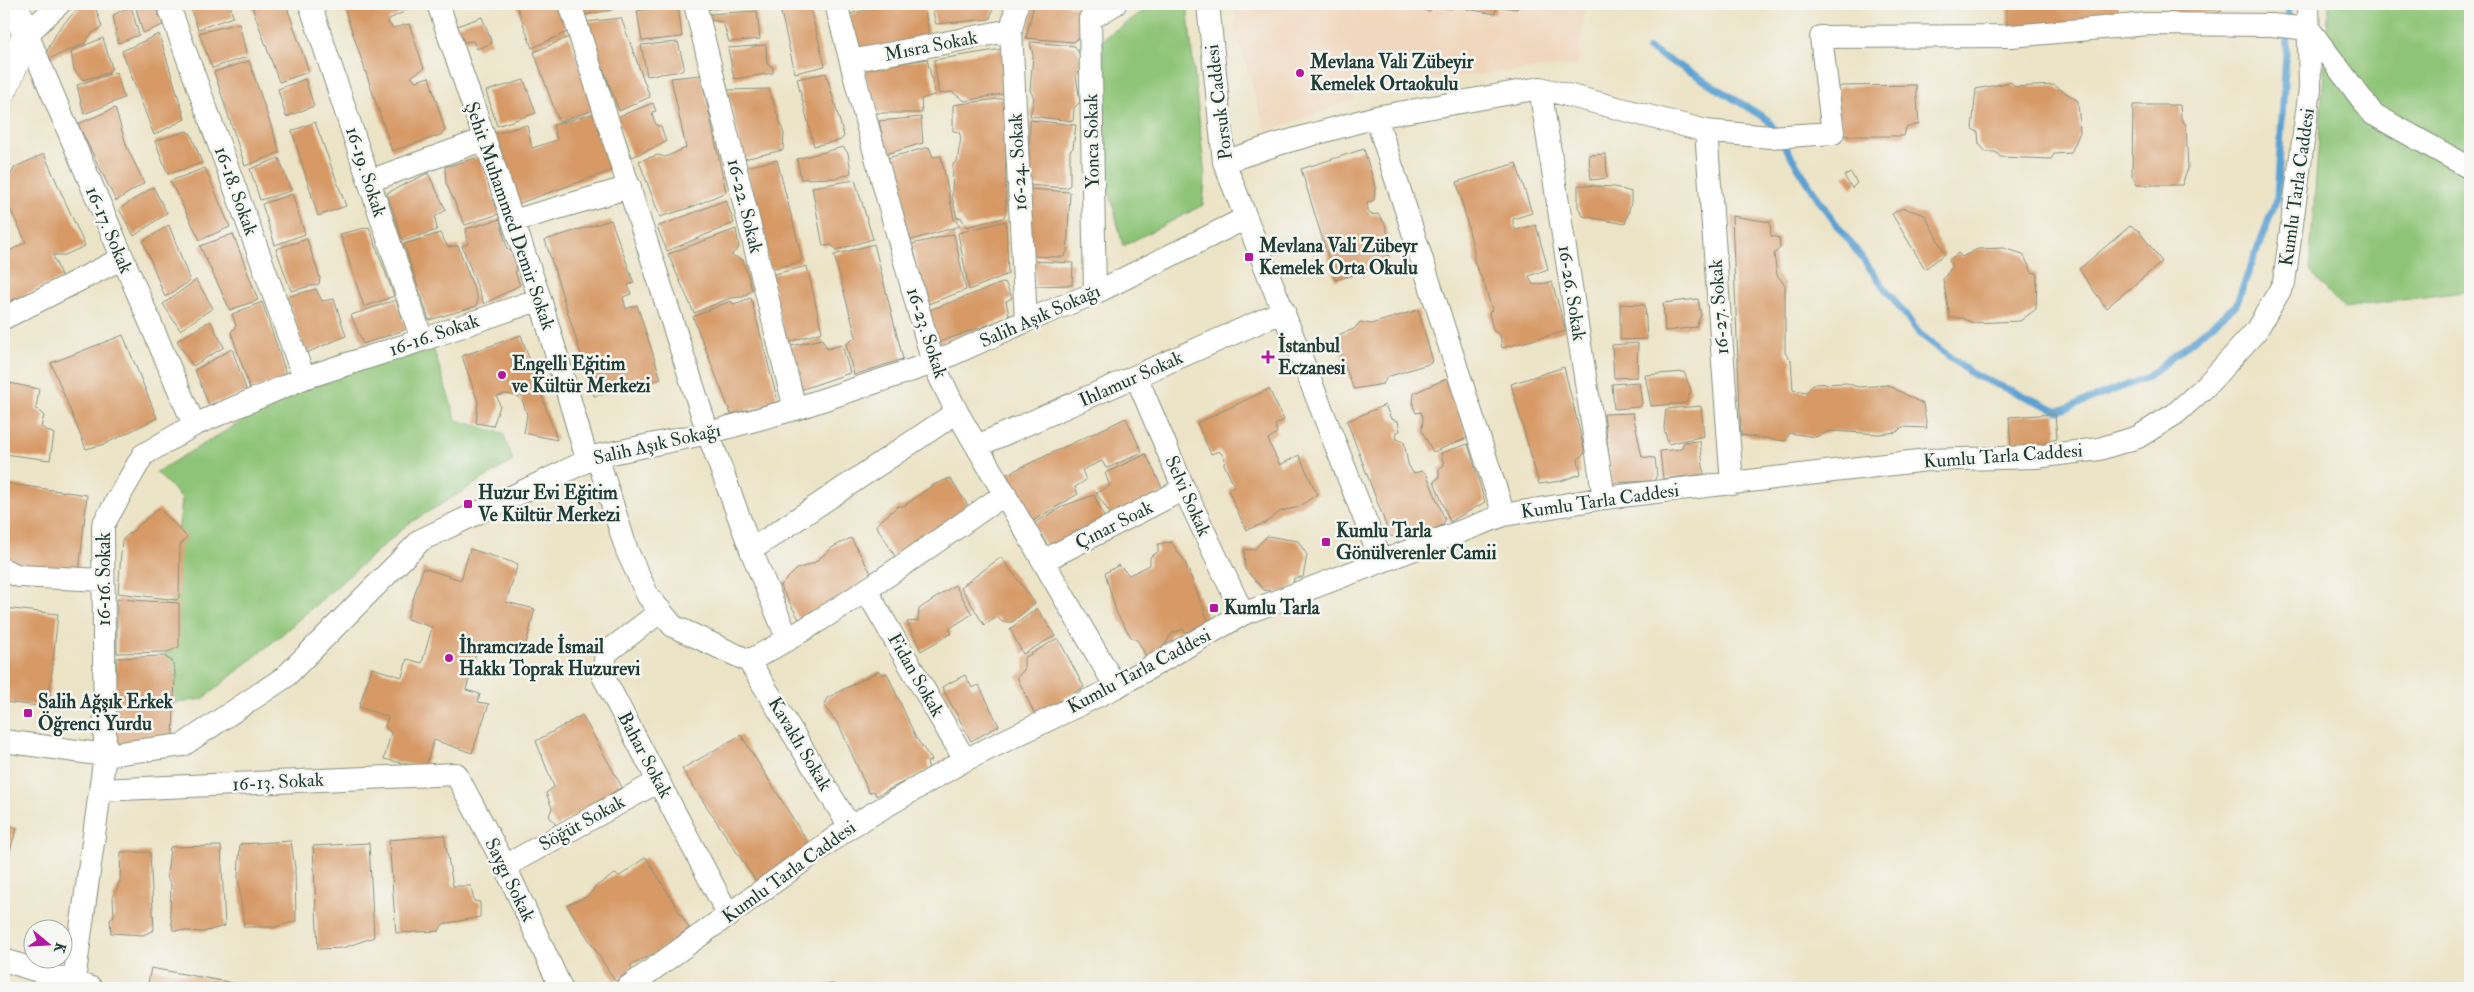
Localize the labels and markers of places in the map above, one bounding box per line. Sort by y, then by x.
place label: Mevlana Vali Zübeyir Kemelek Ortaokulu [1309,50,1475,96]
marker: Mevlana Vali Zübeyir Kemelek Ortaokulu [1294,67,1306,79]
place label: Mevlana Vali Zübeyr Kemelek Orta Okulu [1258,234,1419,280]
marker: Mevlana Vali Zübeyr Kemelek Orta Okulu [1243,251,1255,263]
place label: İstanbul Eczanesi [1278,332,1346,380]
marker: İstanbul Eczanesi [1262,351,1274,363]
place label: Engelli Eğitim ve Kültür Merkezi [511,352,651,398]
marker: Engelli Eğitim ve Kültür Merkezi [496,369,508,381]
place label: Huzur Evi Eğitim Ve Kültür Merkezi [477,481,620,527]
marker: Huzur Evi Eğitim Ve Kültür Merkezi [462,498,474,510]
place label: Kumlu Tarla Gönülverenler Camii [1336,519,1496,565]
marker: Kumlu Tarla Gönülverenler Camii [1320,536,1332,548]
place label: Kumlu Tarla [1224,596,1321,620]
marker: Kumlu Tarla [1208,602,1220,614]
place label: İhramcızade İsmail Hakkı Toprak Huzurevi [459,633,640,682]
marker: İhramcızade İsmail Hakkı Toprak Huzurevi [443,652,455,664]
place label: Salih Ağşık Erkek Öğrenci Yurdu [38,690,174,737]
marker: Salih Ağşık Erkek Öğrenci Yurdu [22,707,34,719]

